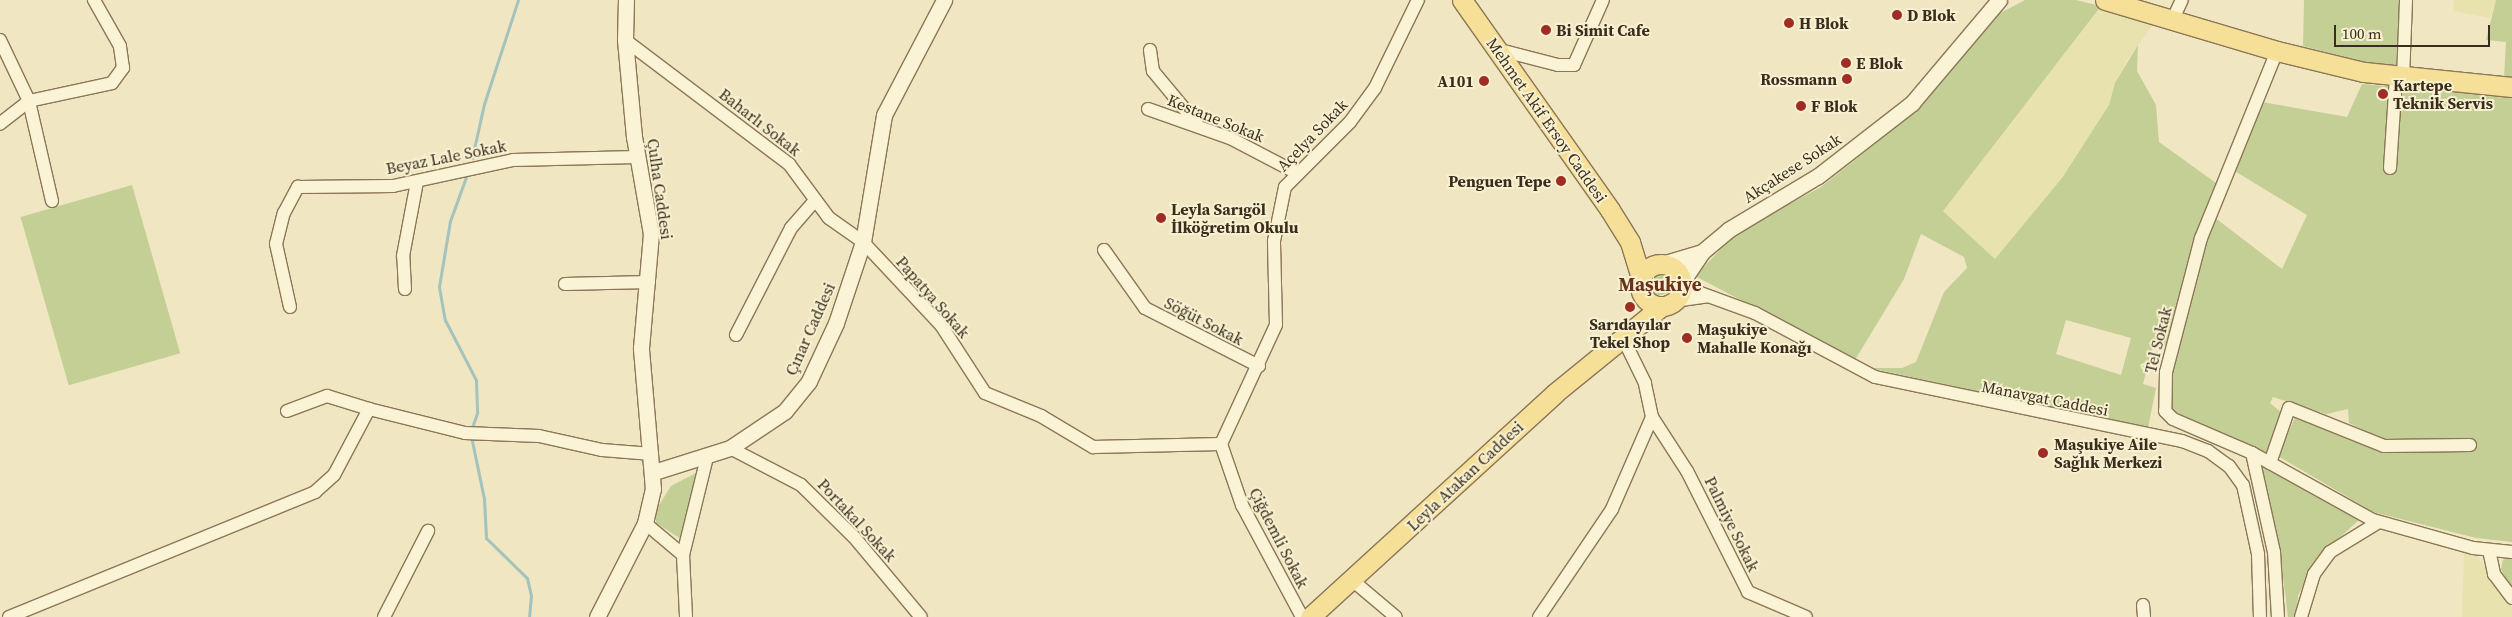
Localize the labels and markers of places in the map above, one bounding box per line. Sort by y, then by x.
place label: D Blok [1907,5,1956,25]
marker: D Blok [1891,9,1903,21]
place label: H Blok [1799,13,1849,33]
marker: H Blok [1783,17,1795,29]
place label: Bi Simit Cafe [1556,20,1650,40]
marker: Bi Simit Cafe [1540,24,1552,36]
place label: E Blok [1856,53,1903,73]
marker: E Blok [1840,57,1852,69]
place label: Rossmann [1760,69,1837,89]
place label: A101 [1437,71,1474,91]
marker: Rossmann [1841,73,1853,85]
marker: A101 [1478,75,1490,87]
place label: Kartepe Teknik Servis [2393,75,2493,113]
marker: Kartepe Teknik Servis [2377,88,2389,100]
place label: F Blok [1811,96,1858,116]
marker: F Blok [1795,100,1807,112]
place label: Penguen Tepe [1448,171,1551,191]
marker: Penguen Tepe [1555,175,1567,187]
place label: Leyla Sarıgöl İlköğretim Okulu [1171,199,1299,237]
marker: Leyla Sarıgöl İlköğretim Okulu [1155,212,1167,224]
marker: Sarıdayılar Tekel Shop [1624,301,1636,313]
place label: Sarıdayılar Tekel Shop [1589,314,1671,352]
place label: Maşukiye Mahalle Konağı [1697,319,1811,357]
marker: Maşukiye Mahalle Konağı [1681,332,1693,344]
place label: Maşukiye Aile Sağlık Merkezi [2054,434,2162,472]
marker: Maşukiye Aile Sağlık Merkezi [2036,446,2050,460]

